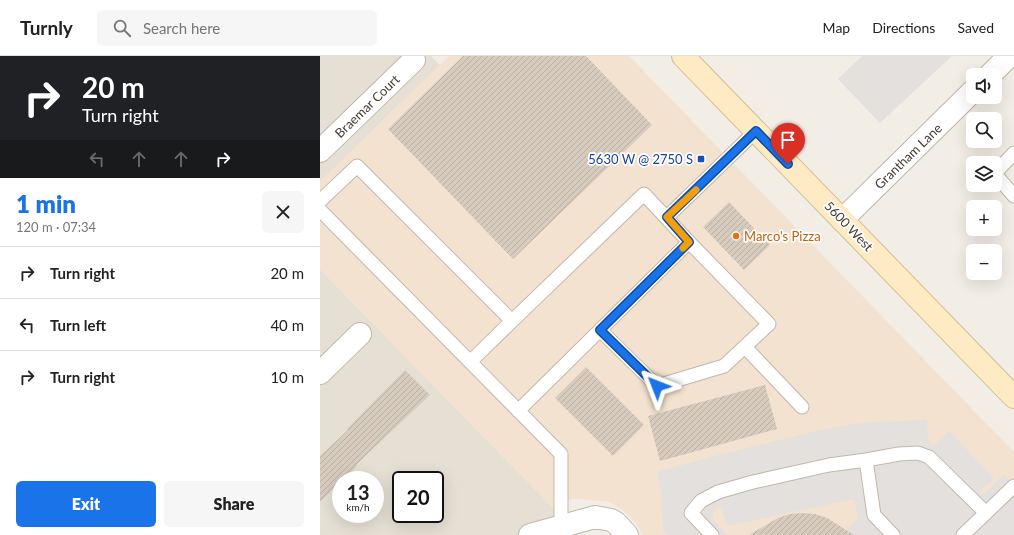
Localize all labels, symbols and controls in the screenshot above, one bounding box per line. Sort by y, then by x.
search box [97,10,377,46]
text: Turnly [20,16,73,39]
icon: search [111,17,133,39]
text: Search here [143,19,220,37]
text: Map [823,19,850,36]
text: Directions [872,19,935,36]
text: Saved [957,19,994,36]
map controls [966,68,1002,280]
button: sound [966,68,1002,104]
text: 20 m [82,70,145,104]
street label: Braemar Court [331,71,403,141]
icon: right [16,72,68,124]
text: Turn right [82,104,159,126]
button: search [966,112,1002,148]
street label: Grantham Lane [871,120,945,192]
pin [771,123,805,164]
icon: arrive [777,129,799,151]
icon: left [86,148,108,170]
icon: ahead [128,148,150,170]
icon: ahead [170,148,192,170]
icon: right [212,148,234,170]
place label: 5630 W @ 2750 S [588,151,693,167]
marker: 5630 W @ 2750 S [696,154,706,164]
button: layers [966,156,1002,192]
text: 1 min [16,189,76,218]
button: close [262,191,304,233]
street label: 5600 West [821,198,877,255]
button: + [966,200,1002,236]
text: 120 m · 07:34 [16,219,96,235]
place label: Marco's Pizza [744,228,821,244]
marker: Marco's Pizza [731,231,741,241]
button: − [966,244,1002,280]
icon: right [16,262,38,284]
text: Turn right [50,264,115,282]
text: 20 m [270,264,304,282]
icon: left [16,314,38,336]
text: Turn left [50,316,106,334]
text: 40 m [270,316,304,334]
position arrow [636,365,678,407]
icon: right [16,366,38,388]
text: Turn right [50,368,115,386]
text: 10 m [270,368,304,386]
speed limit sign: 20 [392,471,444,523]
text: 13 [346,480,370,504]
button: Exit [16,481,156,527]
button: Share [164,481,304,527]
text: km/h [346,501,370,513]

